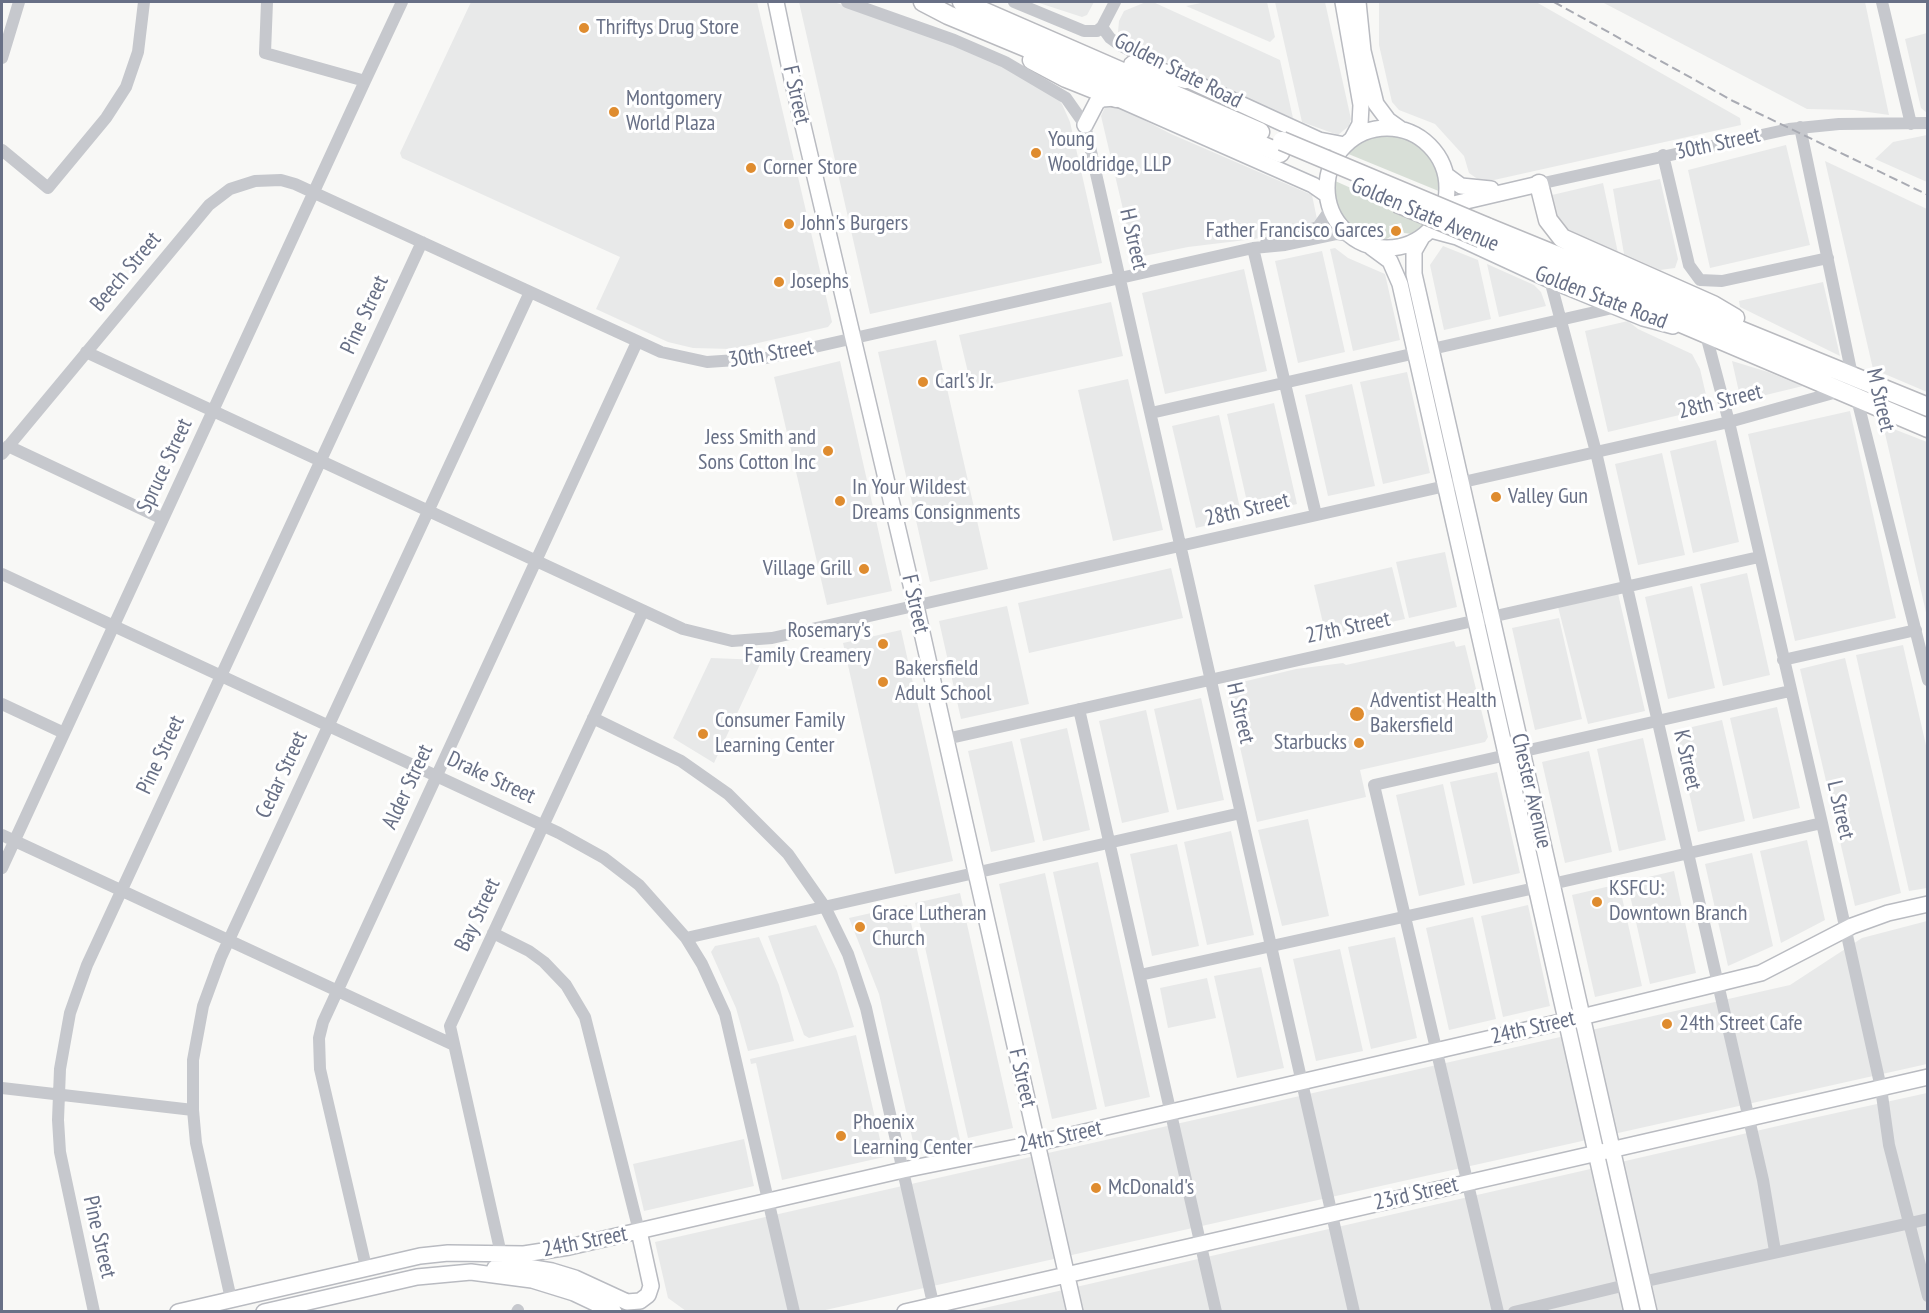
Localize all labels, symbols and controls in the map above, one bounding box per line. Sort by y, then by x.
place label: Thriftys Drug Store [596,15,739,41]
marker: Thriftys Drug Store [577,21,591,35]
street label: Golden State Road [1110,28,1246,114]
street label: F Street [776,63,816,127]
place label: Montgomery World Plaza [626,86,722,138]
marker: Montgomery World Plaza [607,105,621,119]
street label: 30th Street [1673,122,1763,166]
place label: Young Wooldridge, LLP [1048,127,1172,178]
marker: Young Wooldridge, LLP [1029,146,1043,160]
place label: Corner Store [763,155,857,181]
marker: Corner Store [744,161,758,175]
street label: Golden State Avenue [1347,172,1503,258]
street label: H Street [1113,206,1153,272]
place label: John's Burgers [801,211,908,237]
marker: John's Burgers [782,217,796,231]
place label: Father Francisco Garces [1206,218,1384,244]
marker: Father Francisco Garces [1389,224,1403,238]
street label: Beech Street [85,227,167,317]
street label: Golden State Road [1531,261,1671,335]
place label: Josephs [791,269,849,295]
street label: Pine Street [335,272,395,358]
marker: Josephs [772,275,786,289]
street label: 30th Street [727,334,815,374]
street label: M Street [1860,366,1900,434]
place label: Carl's Jr. [935,369,994,395]
marker: Carl's Jr. [916,375,930,389]
street label: 28th Street [1675,379,1765,425]
street label: Spruce Street [132,415,198,517]
place label: Jess Smith and Sons Cotton Inc [698,425,816,476]
marker: Jess Smith and Sons Cotton Inc [821,444,835,458]
place label: In Your Wildest Dreams Consignments [852,475,1020,526]
place label: Valley Gun [1508,484,1588,510]
street label: 28th Street [1202,487,1292,533]
marker: Valley Gun [1489,490,1503,504]
marker: In Your Wildest Dreams Consignments [833,494,847,508]
place label: Village Grill [763,556,852,582]
marker: Village Grill [857,562,871,576]
street label: F Street [895,572,935,636]
street label: 27th Street [1303,606,1393,650]
place label: Rosemary's Family Creamery [745,618,871,670]
marker: Rosemary's Family Creamery [876,637,890,651]
place label: Bakersfield Adult School [895,656,991,708]
marker: Bakersfield Adult School [876,675,890,689]
street label: H Street [1220,680,1260,746]
place label: Adventist Health Bakersfield [1370,688,1497,740]
marker: Adventist Health Bakersfield [1348,705,1366,723]
place label: Consumer Family Learning Center [715,708,845,760]
street label: Pine Street [131,712,191,798]
street label: Cedar Street [250,727,314,823]
marker: Consumer Family Learning Center [696,727,710,741]
street label: K Street [1667,727,1707,793]
place label: Starbucks [1274,730,1347,756]
street label: Chester Avenue [1505,731,1557,851]
marker: Starbucks [1352,736,1366,750]
street label: Alder Street [377,740,439,834]
street label: Drake Street [443,746,539,810]
street label: L Street [1820,778,1860,842]
street label: Bay Street [450,874,506,956]
place label: KSFCU: Downtown Branch [1609,876,1747,927]
marker: KSFCU: Downtown Branch [1590,895,1604,909]
place label: Grace Lutheran Church [872,901,987,952]
marker: Grace Lutheran Church [853,920,867,934]
street label: 24th Street [1488,1005,1578,1051]
place label: 24th Street Cafe [1679,1011,1803,1037]
marker: 24th Street Cafe [1660,1017,1674,1031]
street label: F Street [1002,1046,1042,1110]
place label: Phoenix Learning Center [853,1110,973,1162]
street label: 24th Street [1015,1115,1105,1159]
marker: Phoenix Learning Center [834,1129,848,1143]
street label: 23rd Street [1371,1172,1461,1216]
place label: McDonald's [1108,1175,1194,1201]
marker: McDonald's [1089,1181,1103,1195]
street label: Pine Street [77,1193,121,1281]
street label: 24th Street [540,1221,630,1263]

